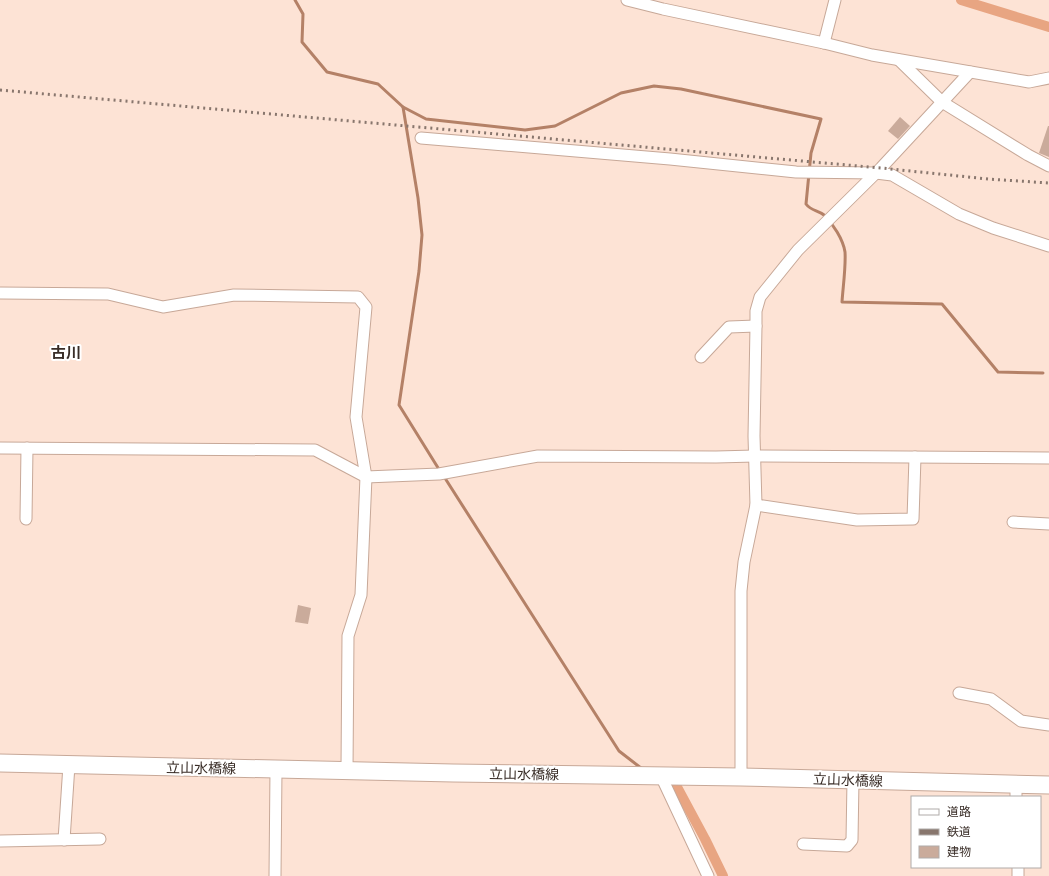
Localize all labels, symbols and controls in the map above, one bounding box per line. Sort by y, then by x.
district label: 古川 [51,343,81,361]
street label: 立山水橋線 [166,758,236,777]
street label: 立山水橋線 [489,764,559,783]
street label: 立山水橋線 [813,770,883,789]
legend [911,796,1041,868]
text: 道路 [947,804,971,819]
text: 鉄道 [947,824,971,839]
text: 建物 [947,844,971,859]

